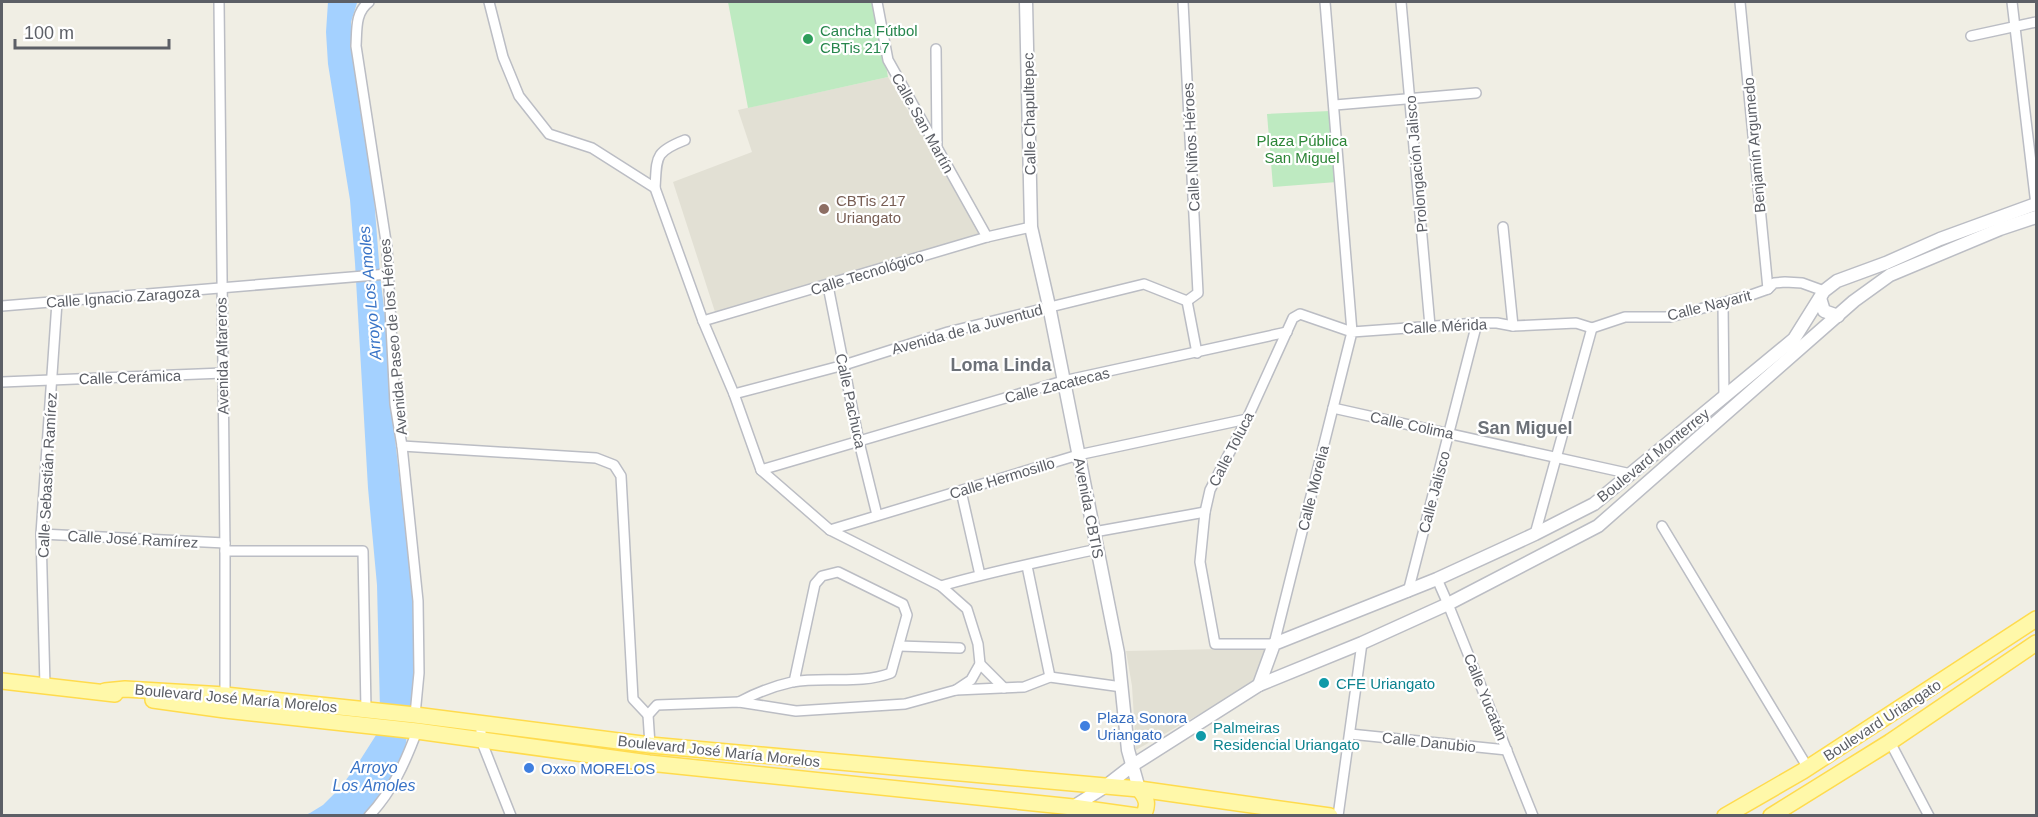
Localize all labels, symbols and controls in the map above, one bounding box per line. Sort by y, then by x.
scale bar [15,12,170,50]
place label: Cancha Fútbol CBTis 217 [820,22,918,56]
text: 100 m [24,23,74,43]
marker: Cancha Fútbol CBTis 217 [801,32,815,46]
street label: Calle Chapultepec [1019,52,1039,175]
street label: Calle San Martín [888,70,958,176]
street label: Benjamín Argumedo [1740,77,1768,213]
street label: Calle Niños Héroes [1179,82,1203,212]
street label: Prolongación Jalisco [1402,95,1430,233]
park label: Plaza Pública San Miguel [1257,132,1348,166]
place label: CBTis 217 Uriangato [836,192,905,226]
marker: CBTis 217 Uriangato [817,202,831,216]
water label: Arroyo Los Amoles [356,225,384,362]
street label: Avenida Paseo de los Héroes [376,238,410,436]
street label: Calle Tecnológico [808,248,926,298]
street label: Calle Ignacio Zaragoza [45,283,201,311]
street label: Calle Nayarit [1665,286,1754,324]
street label: Avenida Alfareros [212,297,232,415]
street label: Avenida de la Juventud [890,301,1044,357]
street label: Calle Mérida [1403,315,1488,337]
street label: Calle Pachuca [833,352,870,451]
district label: Loma Linda [950,355,1052,375]
street label: Calle Zacatecas [1003,364,1111,406]
street label: Calle Cerámica [78,367,182,387]
street label: Calle Sebastián Ramírez [34,392,60,558]
street label: Boulevard Monterrey [1594,404,1713,505]
street label: Calle Toluca [1205,408,1257,489]
street label: Calle Colima [1369,408,1456,442]
district label: San Miguel [1477,418,1573,438]
street label: Calle Morelia [1294,443,1332,533]
street label: Calle Jalisco [1415,449,1453,535]
street label: Calle Hermosillo [947,454,1057,502]
street label: Avenida CBTIS [1071,456,1107,560]
street label: Calle José Ramírez [67,527,199,551]
street label: Calle Yucatán [1461,651,1511,743]
place label: CFE Uriangato [1336,675,1435,692]
marker: CFE Uriangato [1317,676,1331,690]
street label: Boulevard Uriangato [1820,676,1944,764]
street label: Boulevard José María Morelos [134,681,338,715]
place label: Plaza Sonora Uriangato [1097,709,1188,743]
marker: Plaza Sonora Uriangato [1078,719,1092,733]
place label: Palmeiras Residencial Uriangato [1213,719,1360,753]
marker: Palmeiras Residencial Uriangato [1194,729,1208,743]
street label: Calle Danubio [1381,729,1477,755]
street label: Boulevard José María Morelos [617,732,821,770]
water label: Arroyo Los Amoles [333,759,416,794]
place label: Oxxo MORELOS [541,760,655,777]
marker: Oxxo MORELOS [522,761,536,775]

